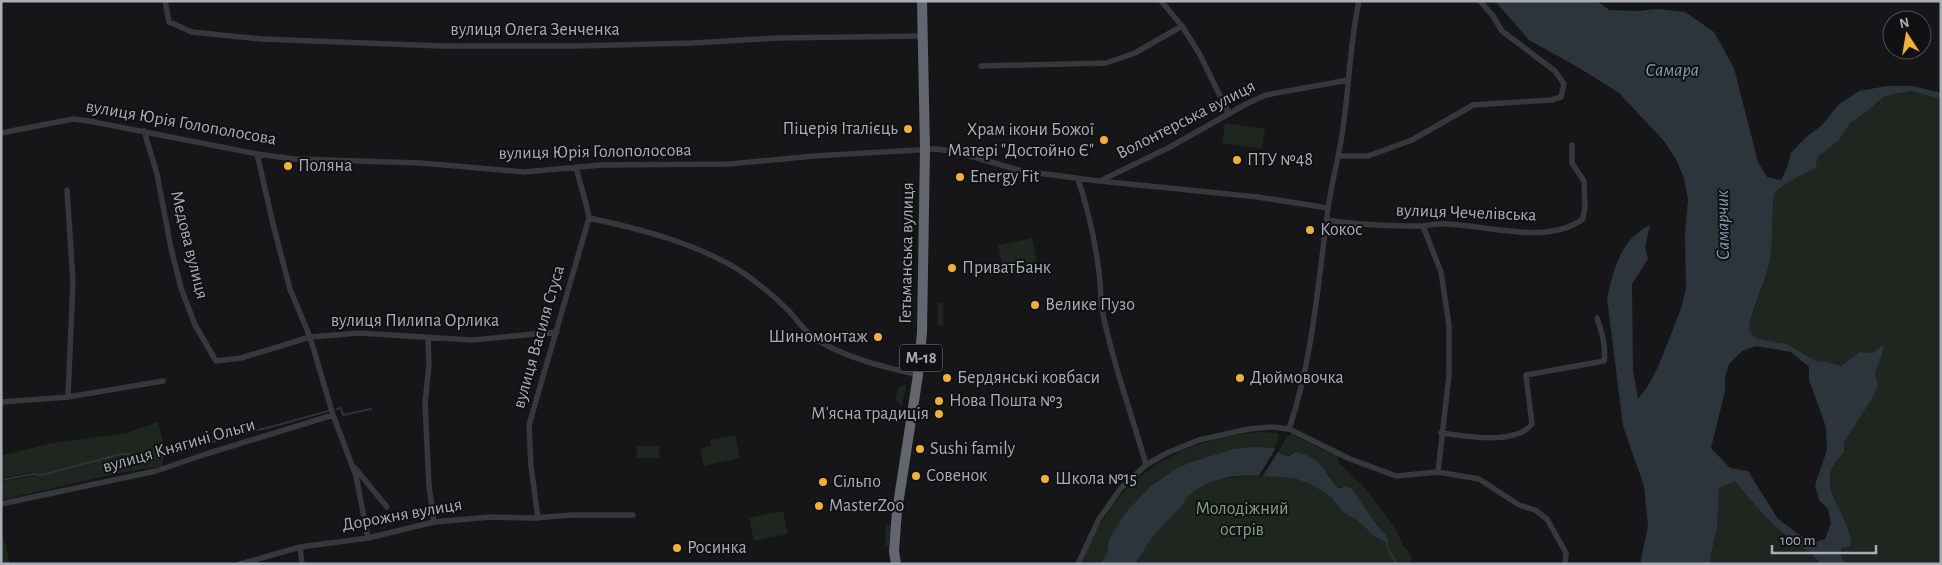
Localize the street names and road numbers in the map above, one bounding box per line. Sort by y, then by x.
street label: вулиця Олега Зенченка [450,21,620,39]
street label: Волонтерська вулиця [1114,77,1258,163]
street label: вулиця Юрія Голополосова [84,97,278,149]
street label: вулиця Юрія Голополосова [498,141,692,163]
street label: Гетьманська вулиця [897,182,917,324]
street label: Медова вулиця [167,189,211,301]
street label: вулиця Чечелівська [1395,202,1537,224]
street label: вулиця Василя Стуса [510,264,568,410]
street label: вулиця Пилипа Орлика [331,312,499,330]
road number: М-18 [900,344,942,372]
street label: вулиця Княгині Ольги [101,416,257,476]
street label: Дорожня вулиця [341,496,463,534]

